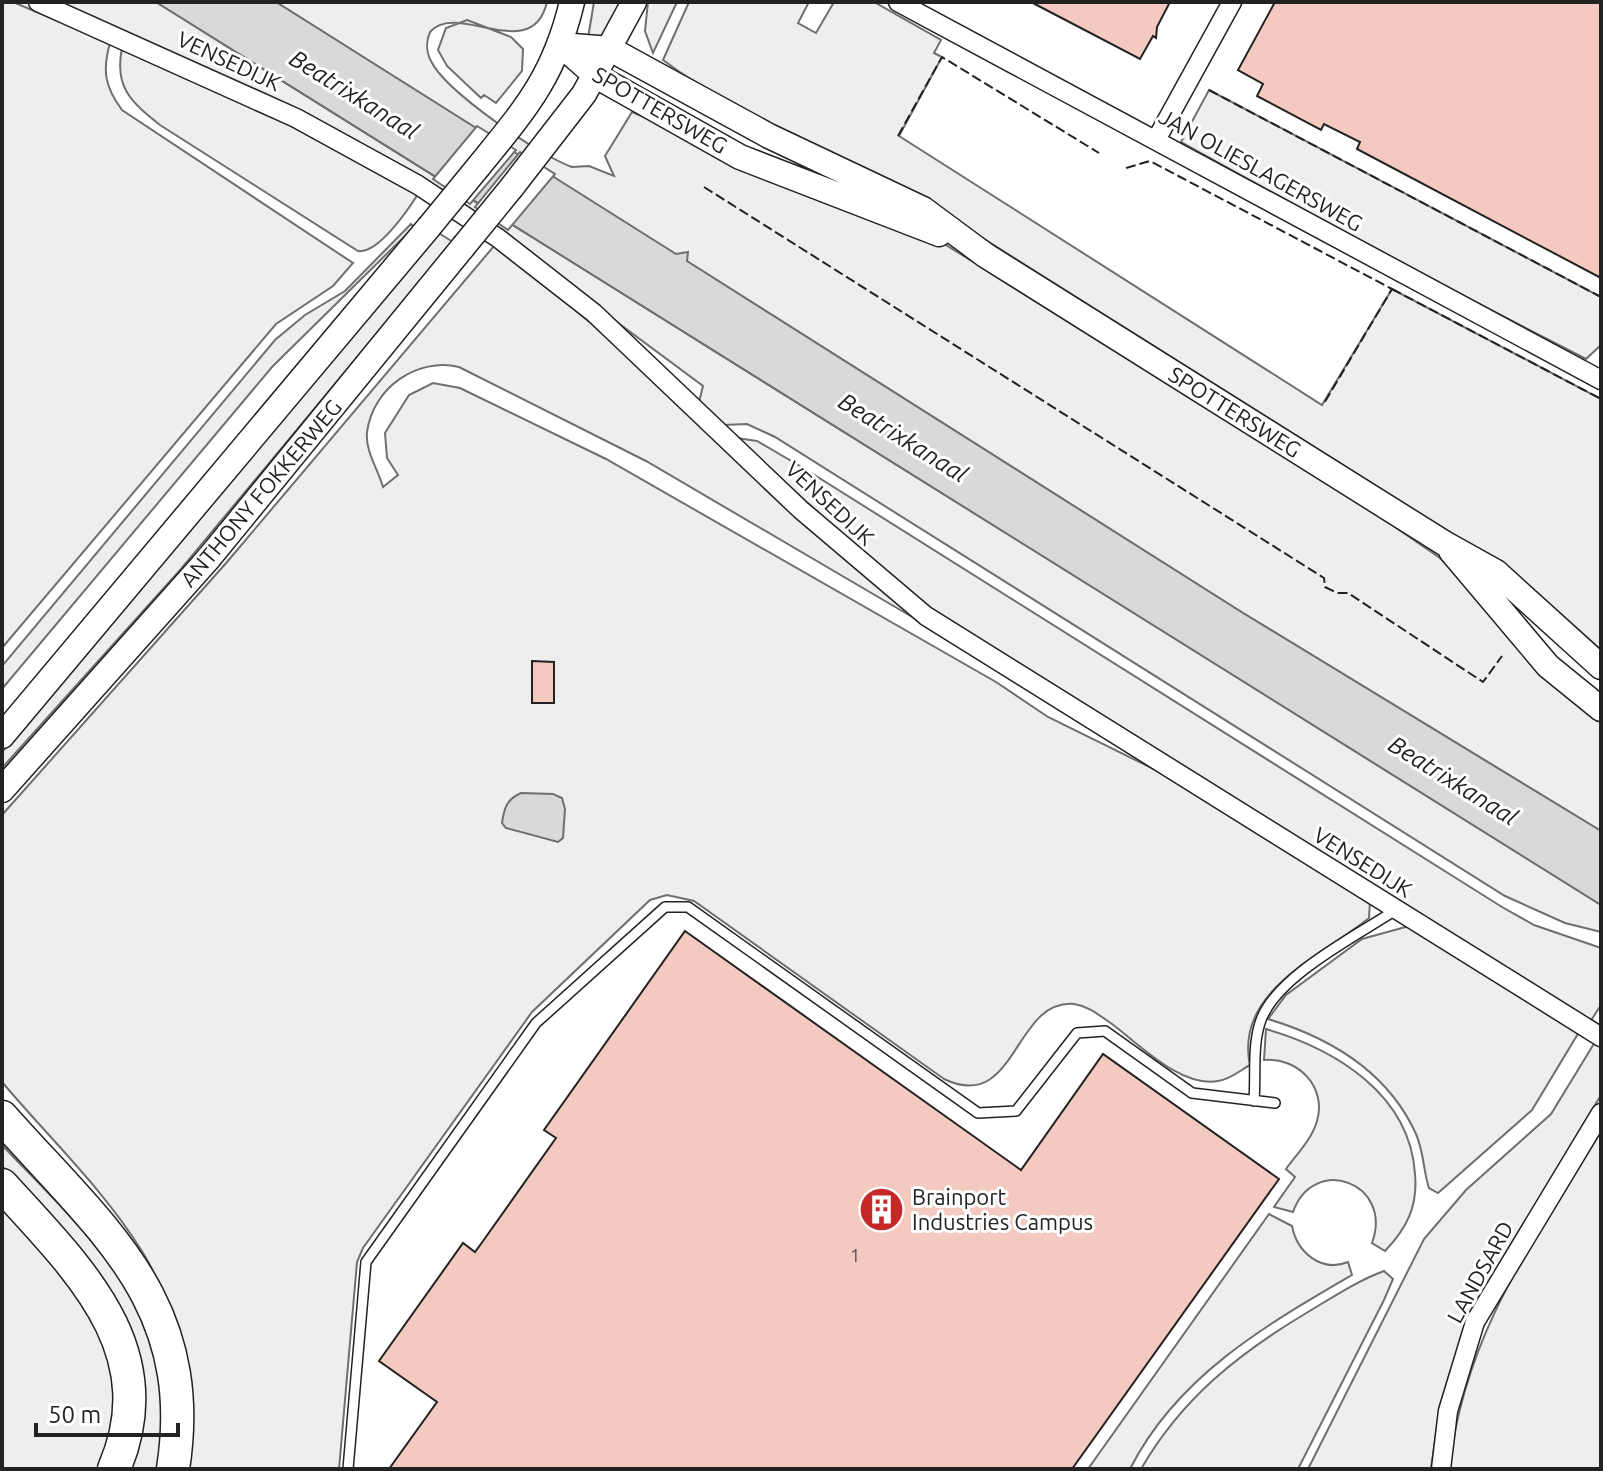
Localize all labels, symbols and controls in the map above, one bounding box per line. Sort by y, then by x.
street label: VENSEDIJK [174,26,285,96]
water label: Beatrixkanaal [285,44,424,145]
street label: SPOTTERSWEG [589,61,732,158]
street label: JAN OLIESLAGERSWEG [1155,103,1367,236]
street label: SPOTTERSWEG [1165,361,1306,462]
water label: Beatrixkanaal [834,387,973,488]
street label: ANTHONY FOKKERWEG [175,394,346,591]
street label: VENSEDIJK [781,456,880,550]
water label: Beatrixkanaal [1384,730,1523,831]
street label: VENSEDIJK [1309,821,1418,902]
place label: Brainport Industries Campus [912,1184,1093,1234]
building icon: Brainport Industries Campus [857,1186,905,1234]
street label: LANDSARD [1441,1217,1518,1327]
house number: 1 [850,1245,860,1265]
scale bar [36,1387,178,1437]
text: 50 m [48,1401,101,1428]

